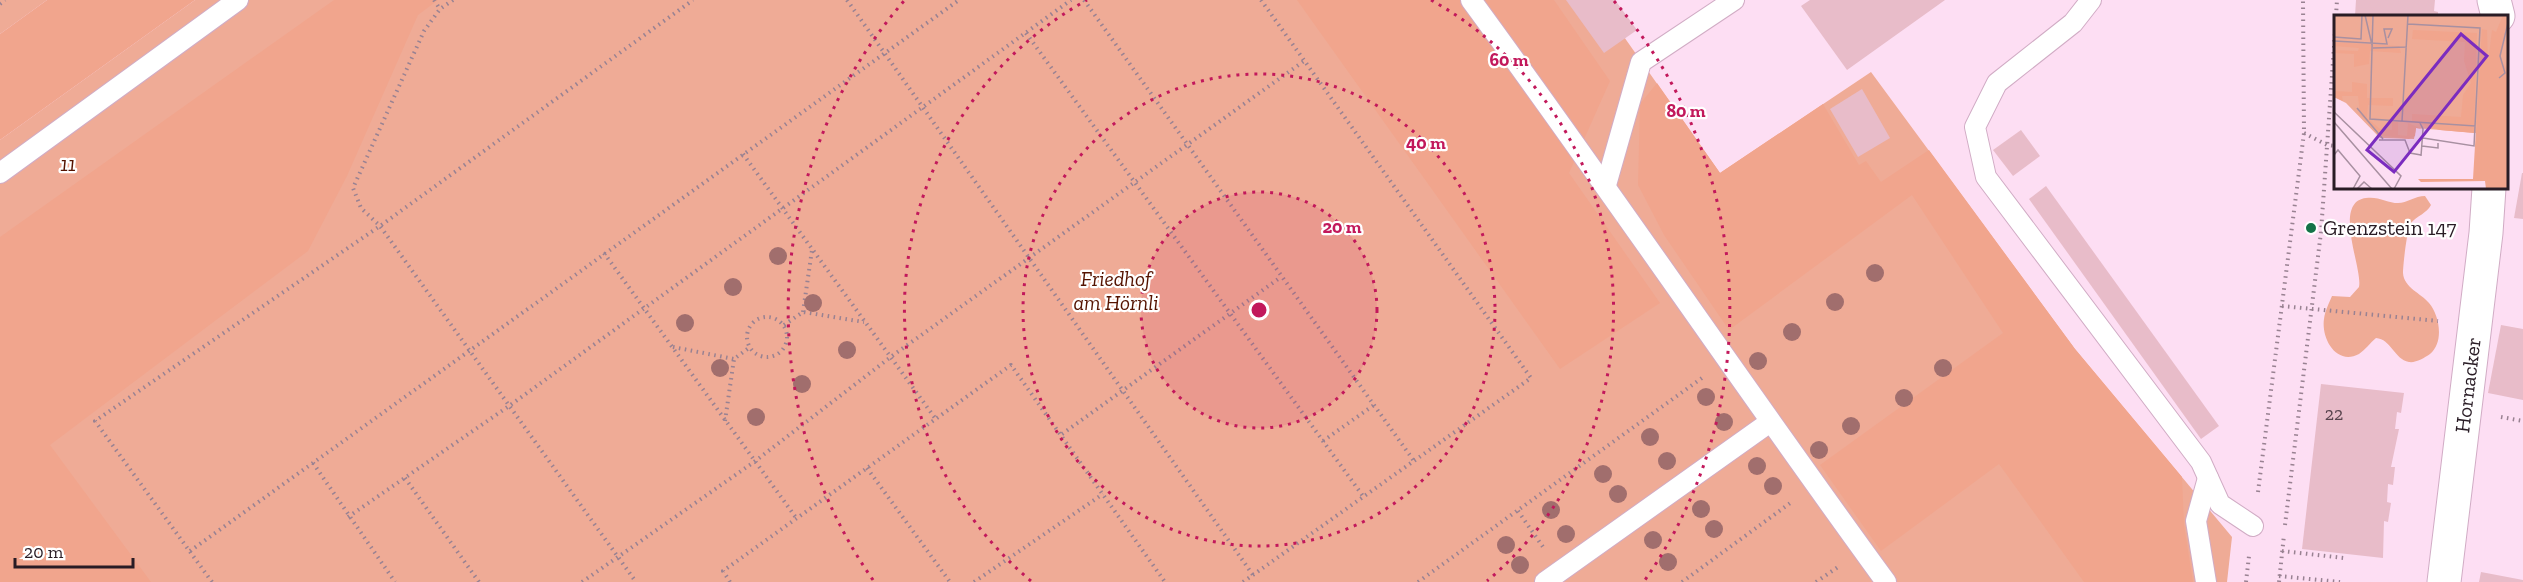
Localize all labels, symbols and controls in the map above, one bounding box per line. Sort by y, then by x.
inset map [2334,15,2508,189]
text: 60 m [1489,49,1529,71]
text: 80 m [1666,100,1706,122]
text: 40 m [1406,132,1446,154]
park label: 11 [60,151,76,176]
place label: Grenzstein 147 [2323,215,2457,240]
text: 20 m [1322,216,1362,238]
marker: Grenzstein 147 [2304,221,2318,235]
park label: Friedhof am Hörnli [1073,266,1159,315]
centre of rings [1249,300,1269,320]
street label: Hornacker [2449,336,2486,434]
house number: 22 [2325,403,2343,425]
scale bar [15,531,134,569]
text: 20 m [24,541,64,563]

